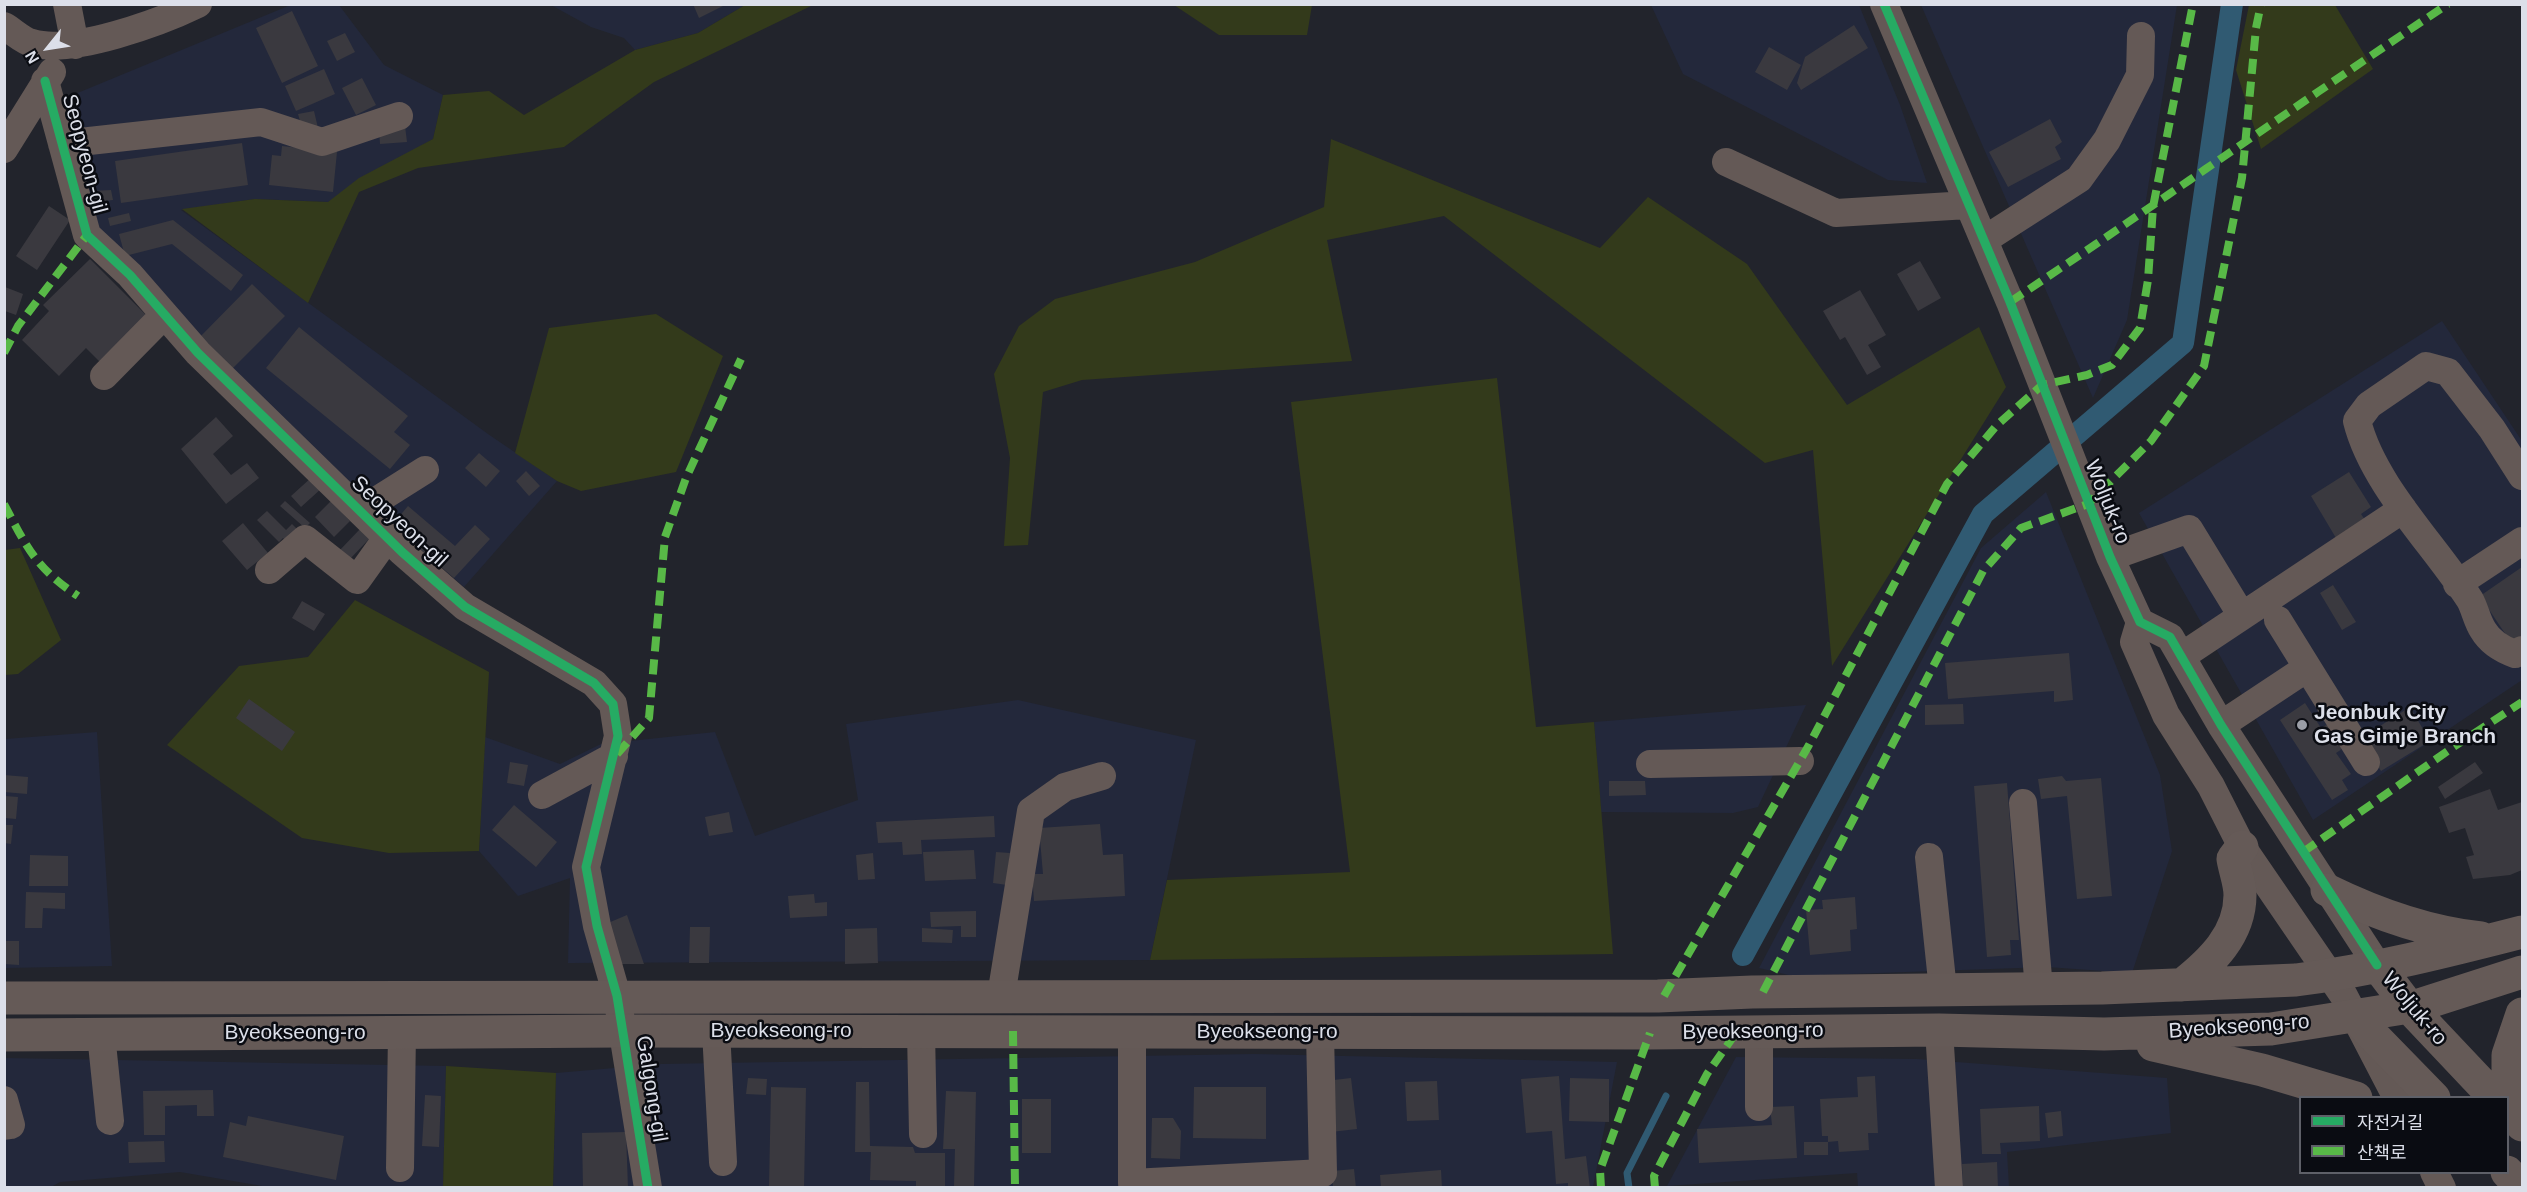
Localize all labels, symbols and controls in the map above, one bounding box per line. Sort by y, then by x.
north arrow [18,18,78,78]
text: N [22,48,42,67]
street label: Seopyeon-gil [56,92,112,216]
street label: Woljuk-ro [2079,456,2135,548]
street label: Seopyeon-gil [346,471,452,573]
place label: Jeonbuk City Gas Gimje Branch [2314,700,2496,750]
marker: Jeonbuk City Gas Gimje Branch [2295,718,2309,732]
street label: Woljuk-ro [2376,967,2452,1051]
street label: Byeokseong-ro [2168,1010,2310,1044]
street label: Byeokseong-ro [710,1018,852,1044]
street label: Byeokseong-ro [1682,1018,1824,1046]
street label: Byeokseong-ro [1196,1019,1338,1045]
street label: Byeokseong-ro [224,1020,366,1046]
street label: Galgong-gil [630,1034,672,1144]
legend [2299,1096,2509,1174]
text: 자전거길 [2357,1113,2423,1133]
text: 산책로 [2357,1143,2407,1163]

